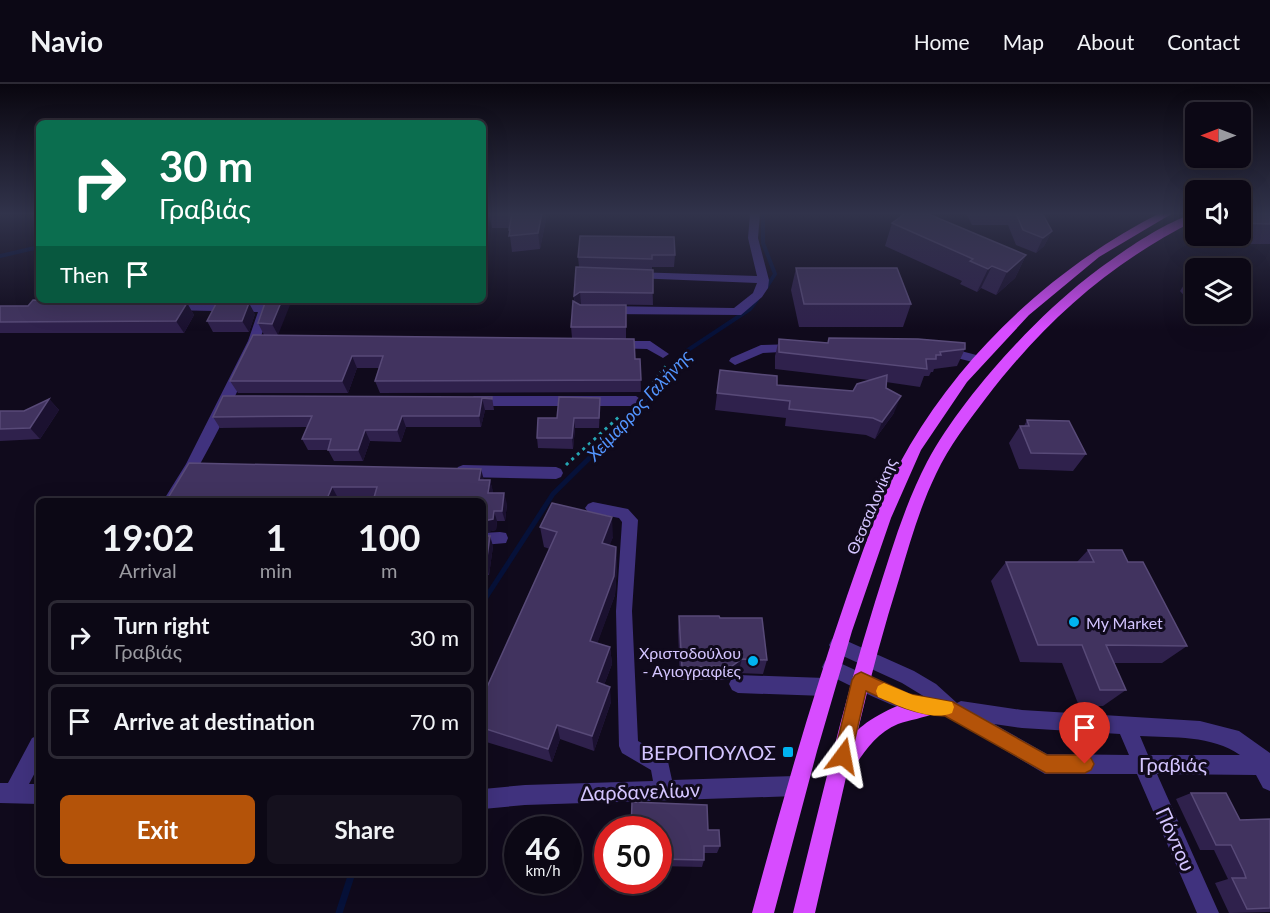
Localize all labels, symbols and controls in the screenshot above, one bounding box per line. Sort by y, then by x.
text: Navio [30,24,103,58]
text: Home [914,29,970,54]
text: Map [1003,29,1044,54]
text: About [1077,29,1134,54]
text: Contact [1167,29,1240,54]
north arrow [1185,102,1251,168]
map controls [1185,102,1251,324]
text: 30 m [159,141,253,191]
icon: right [60,144,138,222]
button: sound [1185,180,1251,246]
text: Γραβιάς [159,192,251,225]
icon: arrive [121,258,154,291]
button: layers [1185,258,1251,324]
text: Then [60,261,109,288]
water label: Χείμαρρος Γαλήνης [581,345,696,466]
street label: Θεσσαλονίκης [842,454,900,557]
text: 19:02 [102,515,194,559]
text: 1 [266,515,287,559]
text: 100 [358,515,420,559]
text: Arrival [119,558,177,582]
text: min [260,558,292,582]
text: m [381,558,397,582]
text: Turn right [114,612,209,639]
place label: My Market [1086,613,1163,632]
marker: My Market [1067,615,1081,629]
icon: right [63,621,96,654]
text: 30 m [410,624,459,651]
text: Γραβιάς [114,639,182,663]
place label: Χριστοδούλου - Αγιογραφίες [639,643,742,680]
marker: Χριστοδούλου - Αγιογραφίες [746,654,760,668]
pin [1059,702,1110,764]
icon: arrive [63,705,96,738]
text: Arrive at destination [114,708,315,735]
text: 70 m [410,708,459,735]
icon: arrive [1068,711,1101,744]
position arrow [811,724,875,788]
place label: ΒΕΡΟΠΟΥΛΟΣ [641,740,776,764]
marker: ΒΕΡΟΠΟΥΛΟΣ [781,745,795,759]
street label: Γραβιάς [1139,752,1207,776]
street label: Δαρδανελίων [580,777,700,805]
button: Exit [60,795,255,864]
button: Share [267,795,462,864]
street label: Πόντου [1151,803,1201,875]
speed limit sign: 50 [594,816,672,894]
text: 46 [526,830,560,866]
text: km/h [525,861,561,879]

